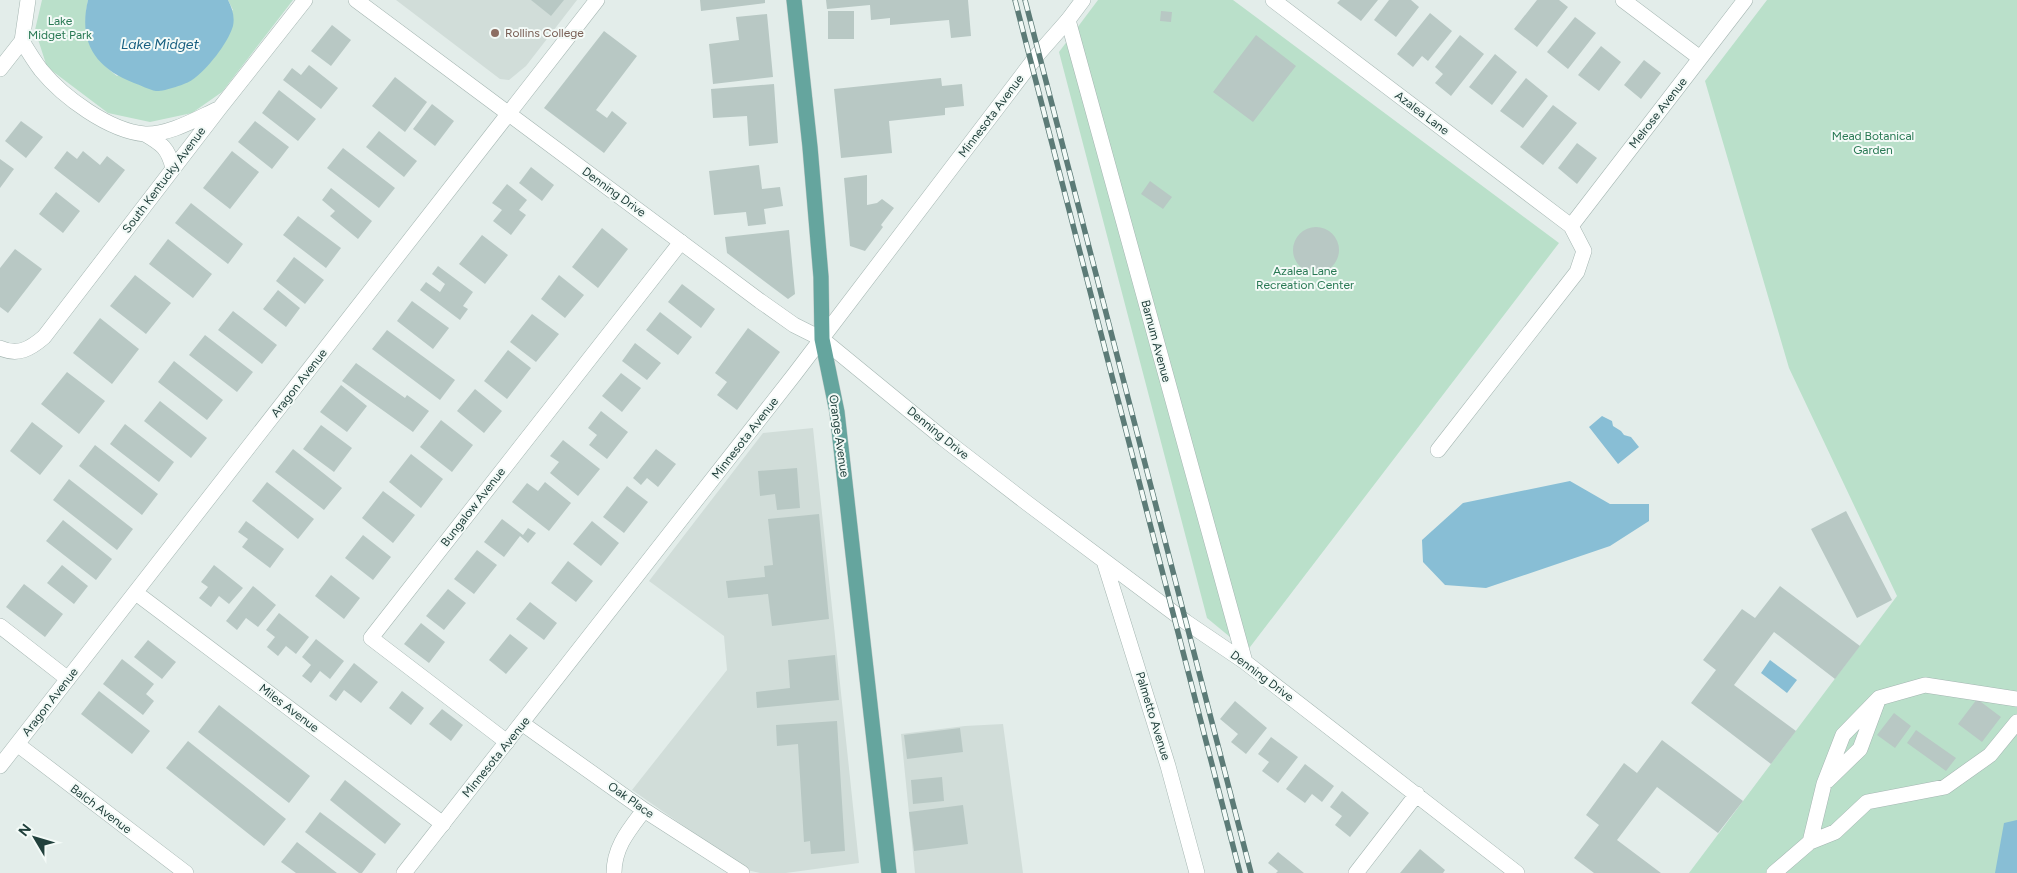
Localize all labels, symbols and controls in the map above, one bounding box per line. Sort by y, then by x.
park label: Lake Midget Park [28,14,92,42]
place label: Rollins College [505,26,584,40]
marker: Rollins College [489,27,501,39]
water label: Lake Midget [121,36,200,53]
street label: Minnesota Avenue [955,72,1027,160]
street label: Melrose Avenue [1626,74,1690,151]
street label: Azalea Lane [1392,88,1452,138]
street label: South Kentucky Avenue [120,124,209,236]
park label: Mead Botanical Garden [1832,129,1914,157]
street label: Denning Drive [579,164,649,220]
park label: Azalea Lane Recreation Center [1256,264,1354,292]
street label: Barnum Avenue [1138,298,1174,384]
street label: Aragon Avenue [268,346,330,420]
street label: Minnesota Avenue [709,394,781,482]
street label: Orange Avenue [826,394,852,479]
street label: Denning Drive [904,404,972,462]
street label: Bungalow Avenue [438,464,508,549]
street label: Denning Drive [1228,648,1297,705]
street label: Aragon Avenue [19,665,81,739]
street label: Palmetto Avenue [1133,670,1173,762]
street label: Miles Avenue [256,681,322,735]
street label: Minnesota Avenue [459,714,533,800]
street label: Oak Place [605,779,657,821]
street label: Balch Avenue [68,781,135,837]
north arrow [10,813,60,863]
text: N [15,821,35,840]

